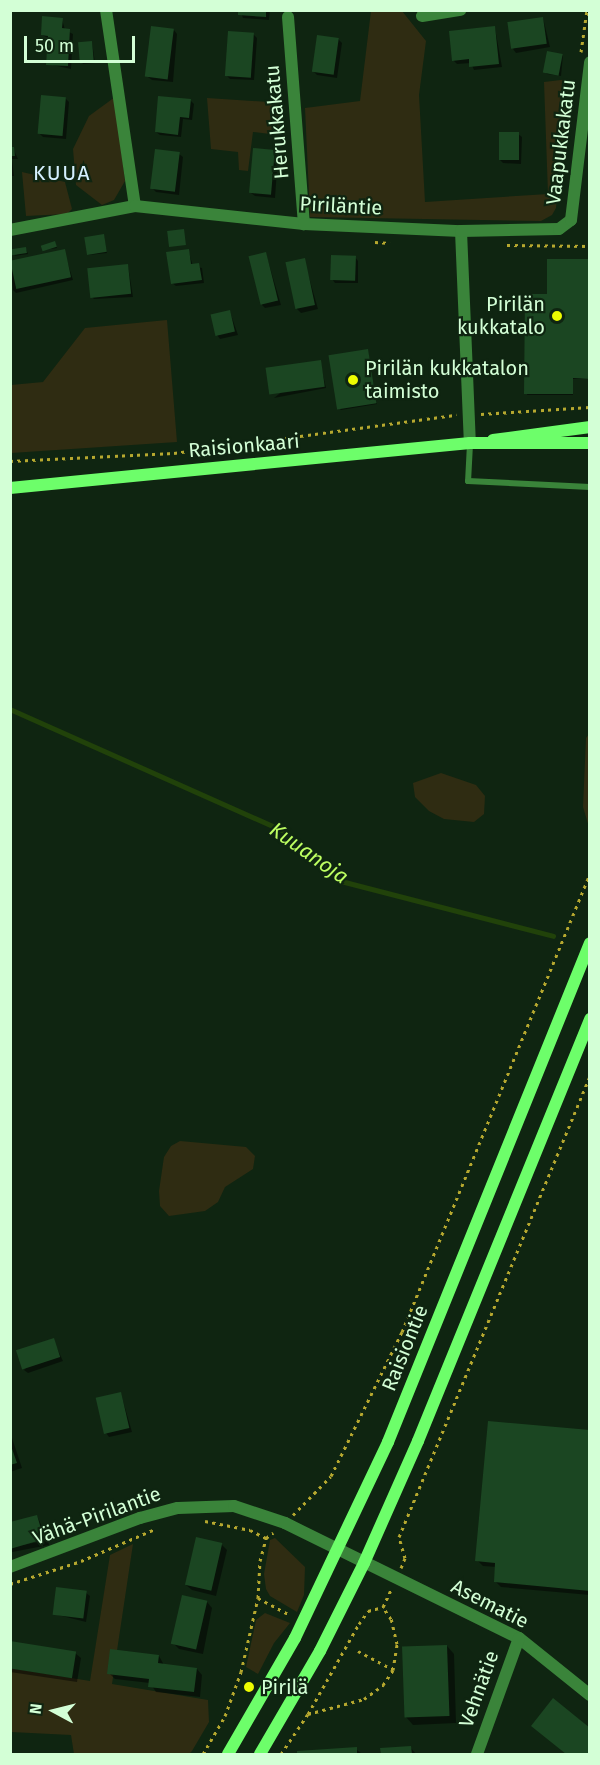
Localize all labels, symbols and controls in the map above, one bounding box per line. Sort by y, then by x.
scale bar [27,24,138,62]
text: 50 m [35,35,74,57]
street label: Herukkakatu [260,64,294,180]
street label: Vaapukkakatu [541,78,581,206]
district label: KUUA [33,160,91,186]
street label: Piriläntie [299,192,383,220]
place label: Pirilän kukkatalo [457,292,545,339]
marker: Pirilän kukkatalo [550,309,564,323]
place label: Pirilän kukkatalon taimisto [365,356,529,403]
marker: Pirilän kukkatalon taimisto [346,373,360,387]
street label: Raisionkaari [187,429,301,463]
water label: Kuuanoja [265,817,353,889]
street label: Raisiontie [377,1302,433,1394]
street label: Vähä-Pirilantie [30,1482,164,1550]
street label: Asematie [447,1574,533,1634]
street label: Vehnätie [454,1647,504,1731]
place label: Pirilä [261,1675,308,1699]
marker: Pirilä [242,1680,256,1694]
north arrow [24,1681,84,1741]
text: N [26,1702,46,1715]

